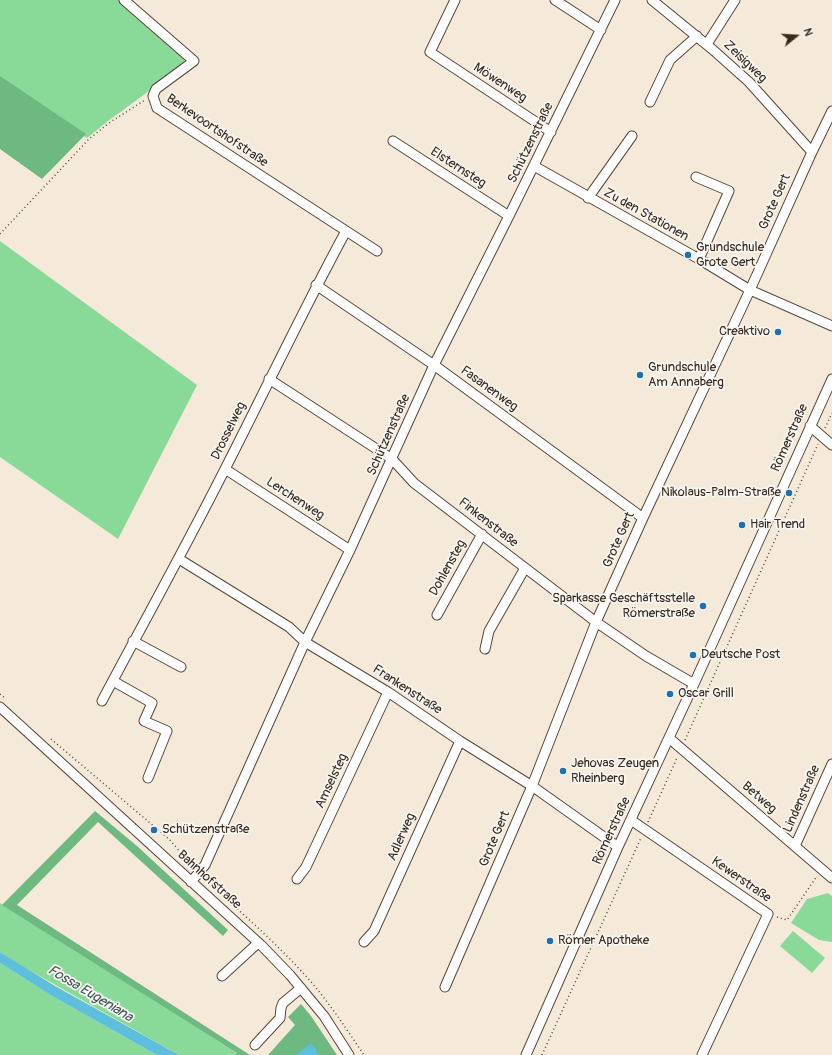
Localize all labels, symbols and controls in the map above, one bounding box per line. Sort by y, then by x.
north arrow [776,16,816,56]
text: N [801,27,815,38]
street label: Zeisigweg [720,38,770,86]
street label: Möwenweg [470,60,530,106]
street label: Berkevoortshofstraße [163,91,271,171]
street label: Schützenstraße [505,100,557,186]
street label: Elsternsteg [427,144,489,192]
street label: Grote Gert [756,172,794,232]
street label: Zu den Stationen [601,185,691,245]
place label: Grundschule Grote Gert [696,240,764,271]
marker: Grundschule Grote Gert [683,250,693,260]
place label: Creaktivo [719,324,770,340]
marker: Creaktivo [773,327,783,337]
place label: Grundschule Am Annaberg [648,360,724,391]
street label: Fasanenweg [457,363,521,415]
marker: Grundschule Am Annaberg [635,370,645,380]
street label: Schützenstraße [364,392,414,478]
street label: Drosselweg [208,400,250,462]
street label: Römerstraße [768,402,812,474]
street label: Lerchenweg [263,474,327,524]
place label: Nikolaus-Palm-Straße [661,485,781,501]
marker: Nikolaus-Palm-Straße [784,488,794,498]
street label: Finkenstraße [455,495,521,551]
street label: Grote Gert [600,510,638,570]
place label: Hair Trend [750,517,805,533]
marker: Hair Trend [737,520,747,530]
street label: Dohlensteg [426,537,470,599]
place label: Sparkasse Geschäftsstelle Römerstraße [552,591,695,622]
marker: Sparkasse Geschäftsstelle Römerstraße [698,601,708,611]
place label: Deutsche Post [701,647,780,663]
marker: Deutsche Post [688,650,698,660]
street label: Frankenstraße [369,662,445,718]
place label: Oscar Grill [678,686,734,702]
marker: Oscar Grill [665,689,675,699]
street label: Amselsteg [312,751,352,811]
place label: Jehovas Zeugen Rheinberg [571,756,659,787]
street label: Lindenstraße [780,763,824,835]
marker: Jehovas Zeugen Rheinberg [558,766,568,776]
street label: Betweg [739,779,779,817]
street label: Römerstraße [590,795,634,867]
street label: Grote Gert [476,809,514,869]
street label: Adlerweg [385,811,419,863]
place label: Schützenstraße [162,822,250,838]
marker: Schützenstraße [149,825,159,835]
street label: Bahnhofstraße [174,847,244,913]
street label: Kewerstraße [708,854,774,906]
place label: Römer Apotheke [558,933,649,949]
marker: Römer Apotheke [545,936,555,946]
water label: Fossa Eugeniana [44,962,136,1026]

